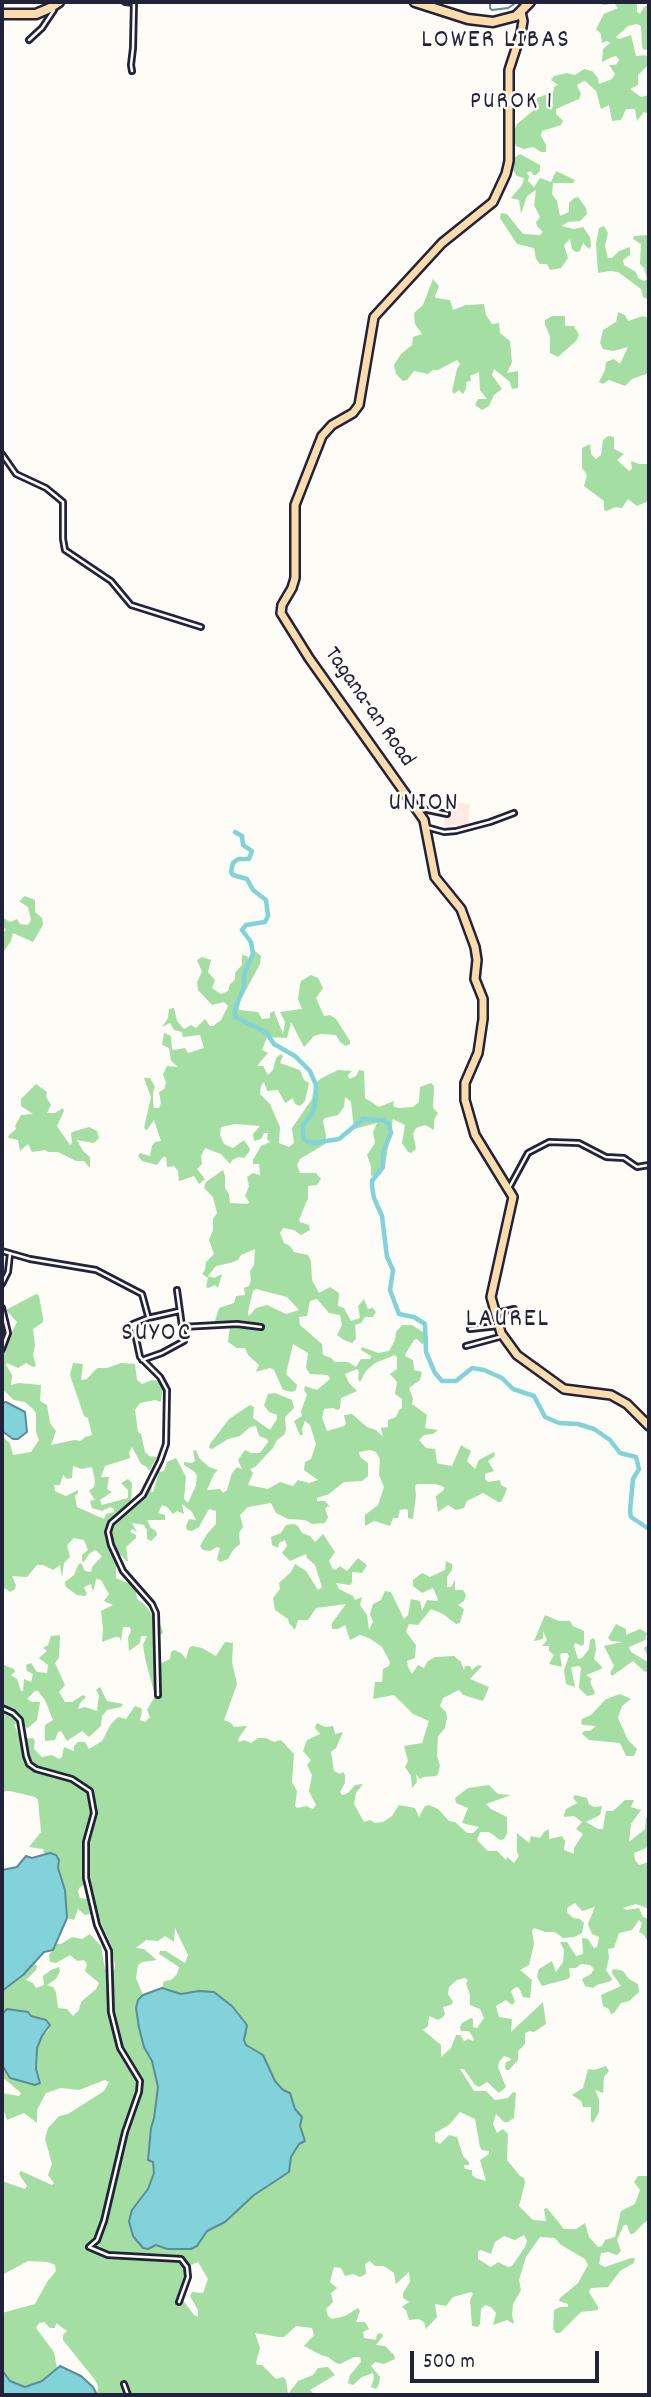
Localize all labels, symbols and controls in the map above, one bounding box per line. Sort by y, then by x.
district label: LOWER LIBAS [423,26,569,58]
district label: PUROK 1 [471,90,553,118]
street label: Tagana-an Road [317,643,419,773]
district label: UNION [389,789,459,821]
district label: LAUREL [467,1305,549,1337]
district label: SUYOC [122,1319,192,1351]
scale bar [413,2338,602,2382]
text: 500 m [423,2348,475,2378]

